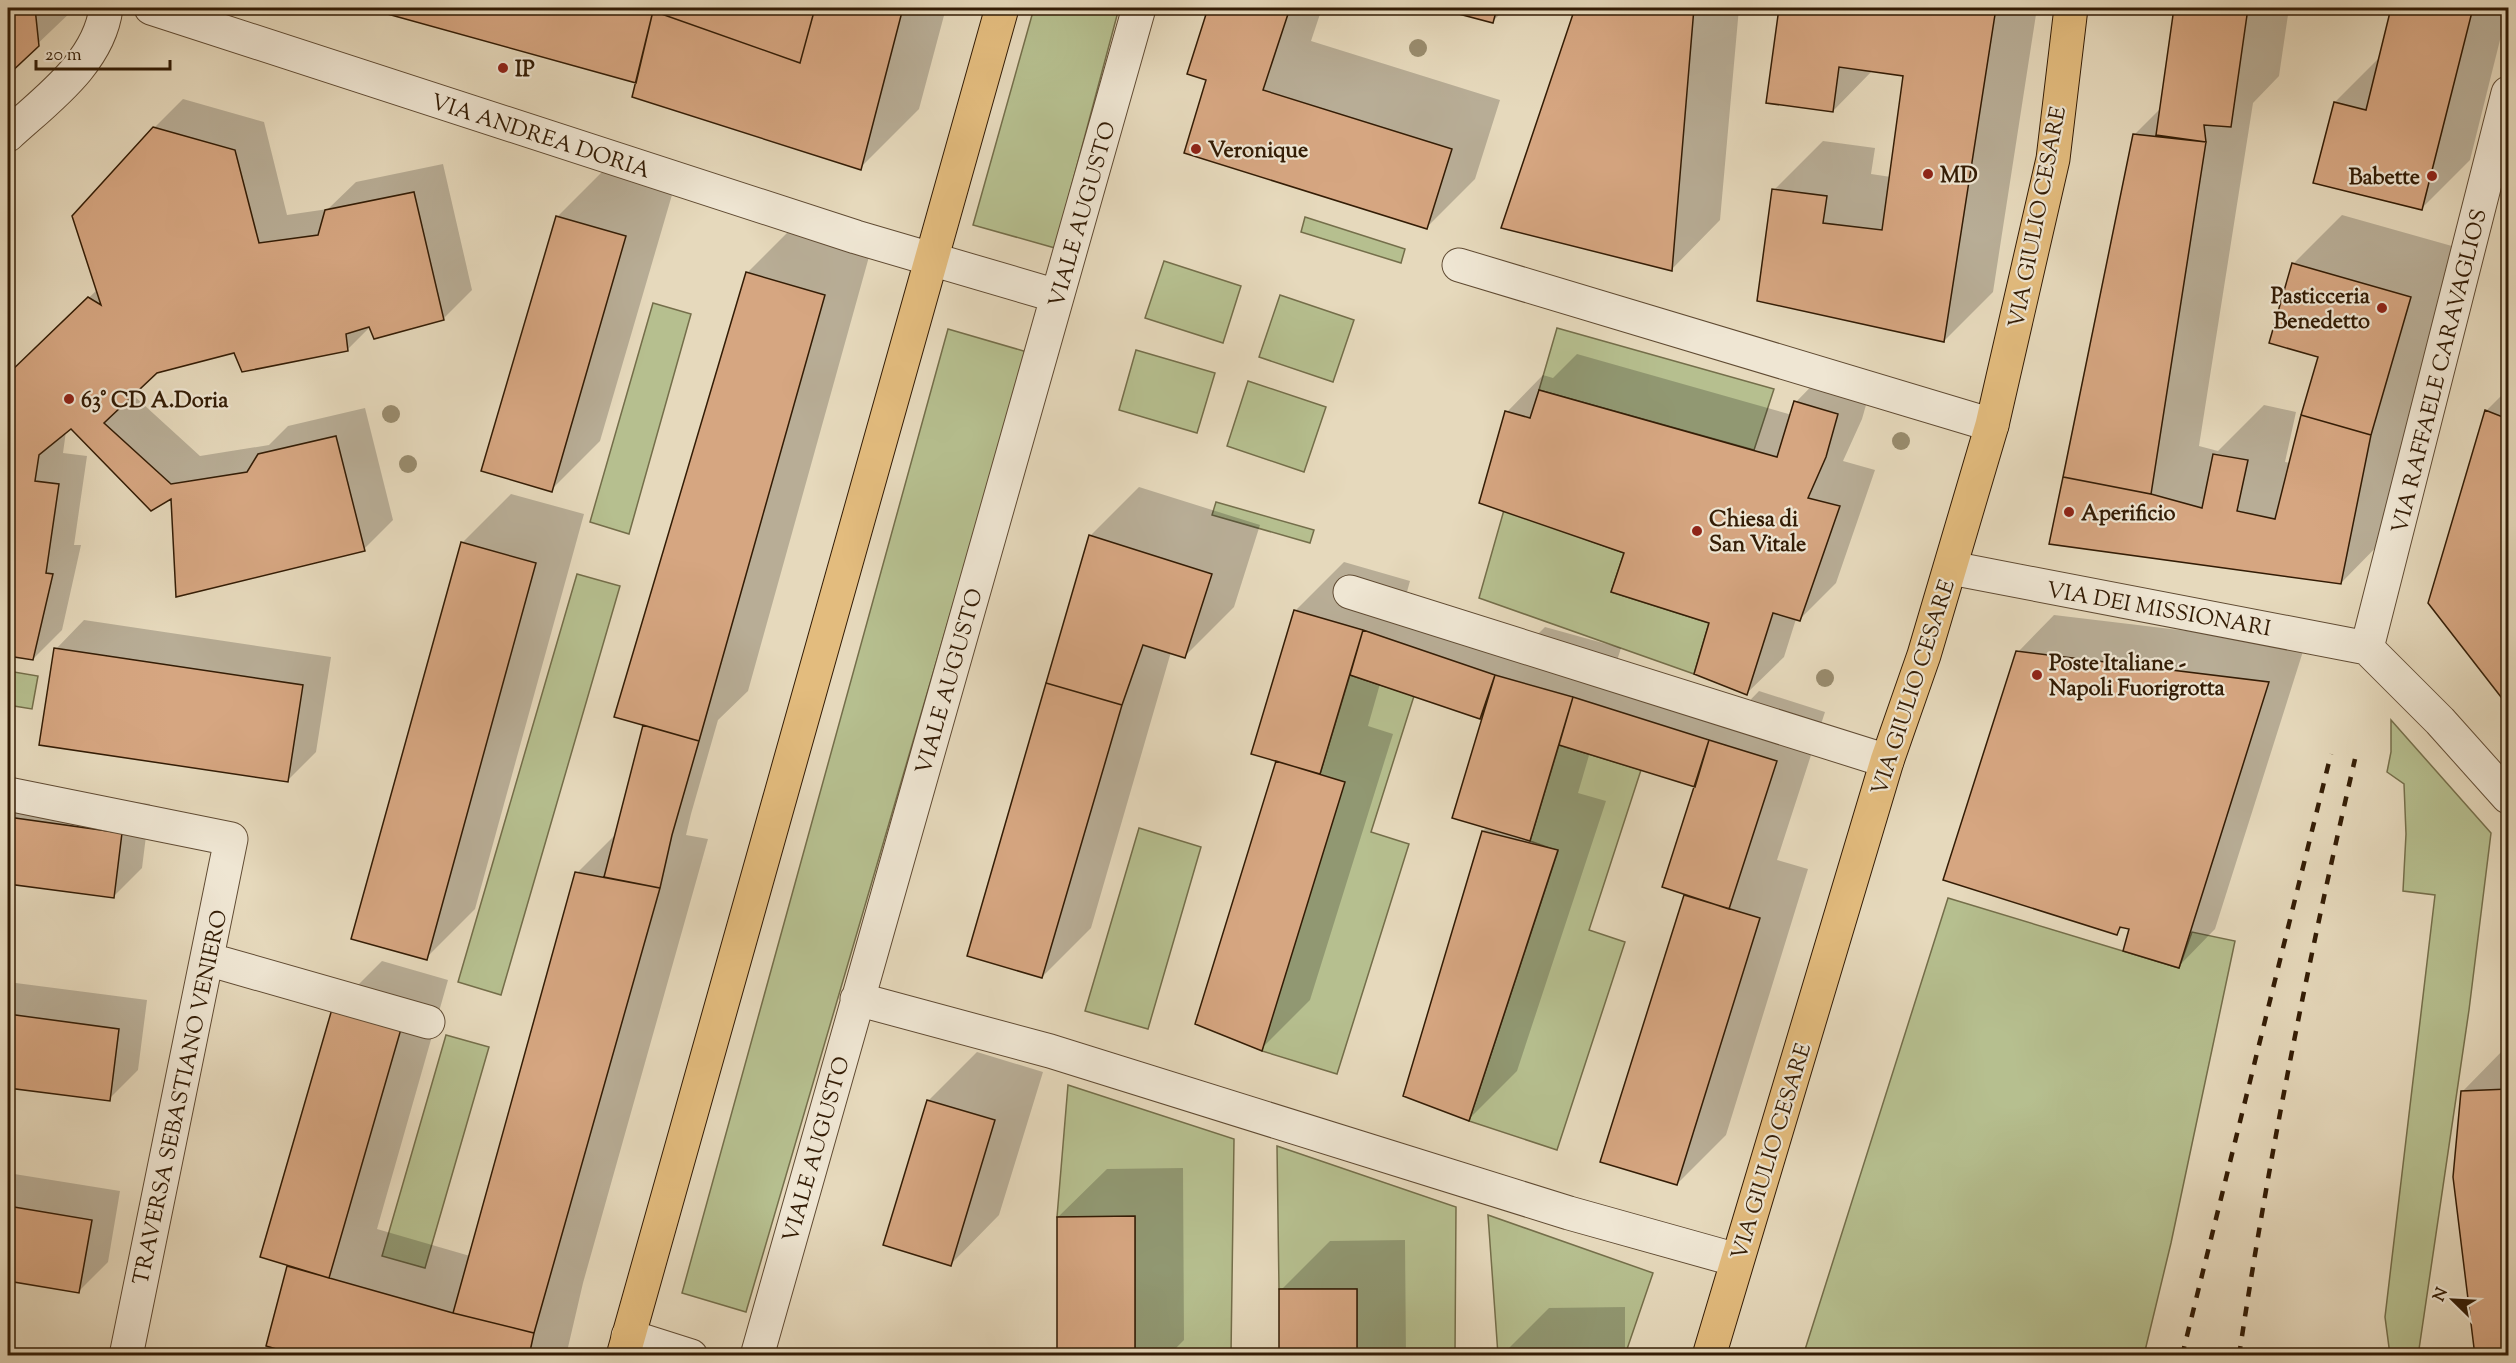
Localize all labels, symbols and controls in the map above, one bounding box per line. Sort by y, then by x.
scale bar [36,33,170,71]
text: 20 m [45,43,82,69]
place label: IP [515,55,535,87]
marker: IP [496,61,510,75]
street label: VIA ANDREA DORIA [426,87,654,189]
street label: VIA GIULIO CESARE [2002,104,2076,331]
street label: VIALE AUGUSTO [1042,118,1126,311]
place label: Veronique [1208,136,1308,168]
marker: Veronique [1189,142,1203,156]
place label: MD [1940,161,1978,193]
place label: Babette [2349,163,2420,195]
marker: MD [1921,167,1935,181]
marker: Babette [2425,169,2439,183]
street label: VIA RAFFAELE CARAVAGLIOS [2385,206,2497,537]
place label: Pasticceria Benedetto [2271,282,2371,339]
marker: Pasticceria Benedetto [2375,301,2389,315]
place label: 63° CD A.Doria [81,386,229,418]
marker: 63° CD A.Doria [62,392,76,406]
place label: Aperificio [2081,499,2176,531]
place label: Chiesa di San Vitale [1709,505,1806,562]
marker: Aperificio [2062,505,2076,519]
marker: Chiesa di San Vitale [1690,524,1704,538]
street label: VIA DEI MISSIONARI [2044,575,2273,646]
street label: VIA GIULIO CESARE [1865,576,1965,800]
street label: VIALE AUGUSTO [909,585,993,778]
place label: Poste Italiane - Napoli Fuorigrotta [2049,649,2225,706]
marker: Poste Italiane - Napoli Fuorigrotta [2030,668,2044,682]
street label: TRAVERSA SEBASTIANO VENIERO [127,907,237,1288]
street label: VIA GIULIO CESARE [1725,1040,1821,1264]
street label: VIALE AUGUSTO [776,1053,860,1246]
north arrow [2423,1270,2483,1330]
text: N [2428,1284,2455,1305]

